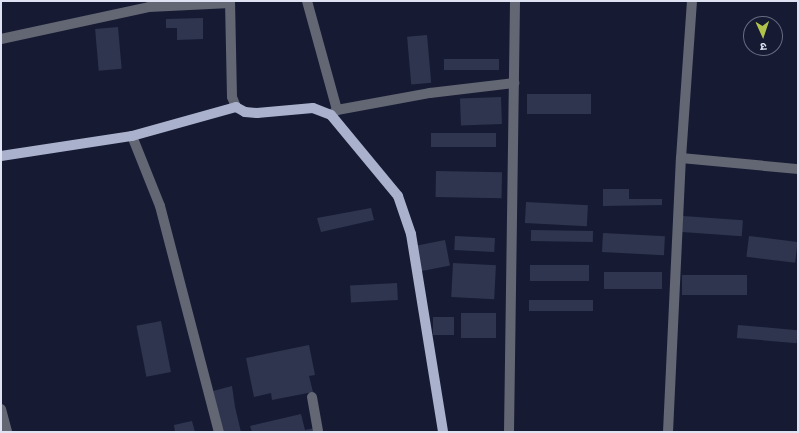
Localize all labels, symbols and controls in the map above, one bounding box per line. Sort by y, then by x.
north arrow [743,16,783,56]
text: उ [760,40,767,55]

